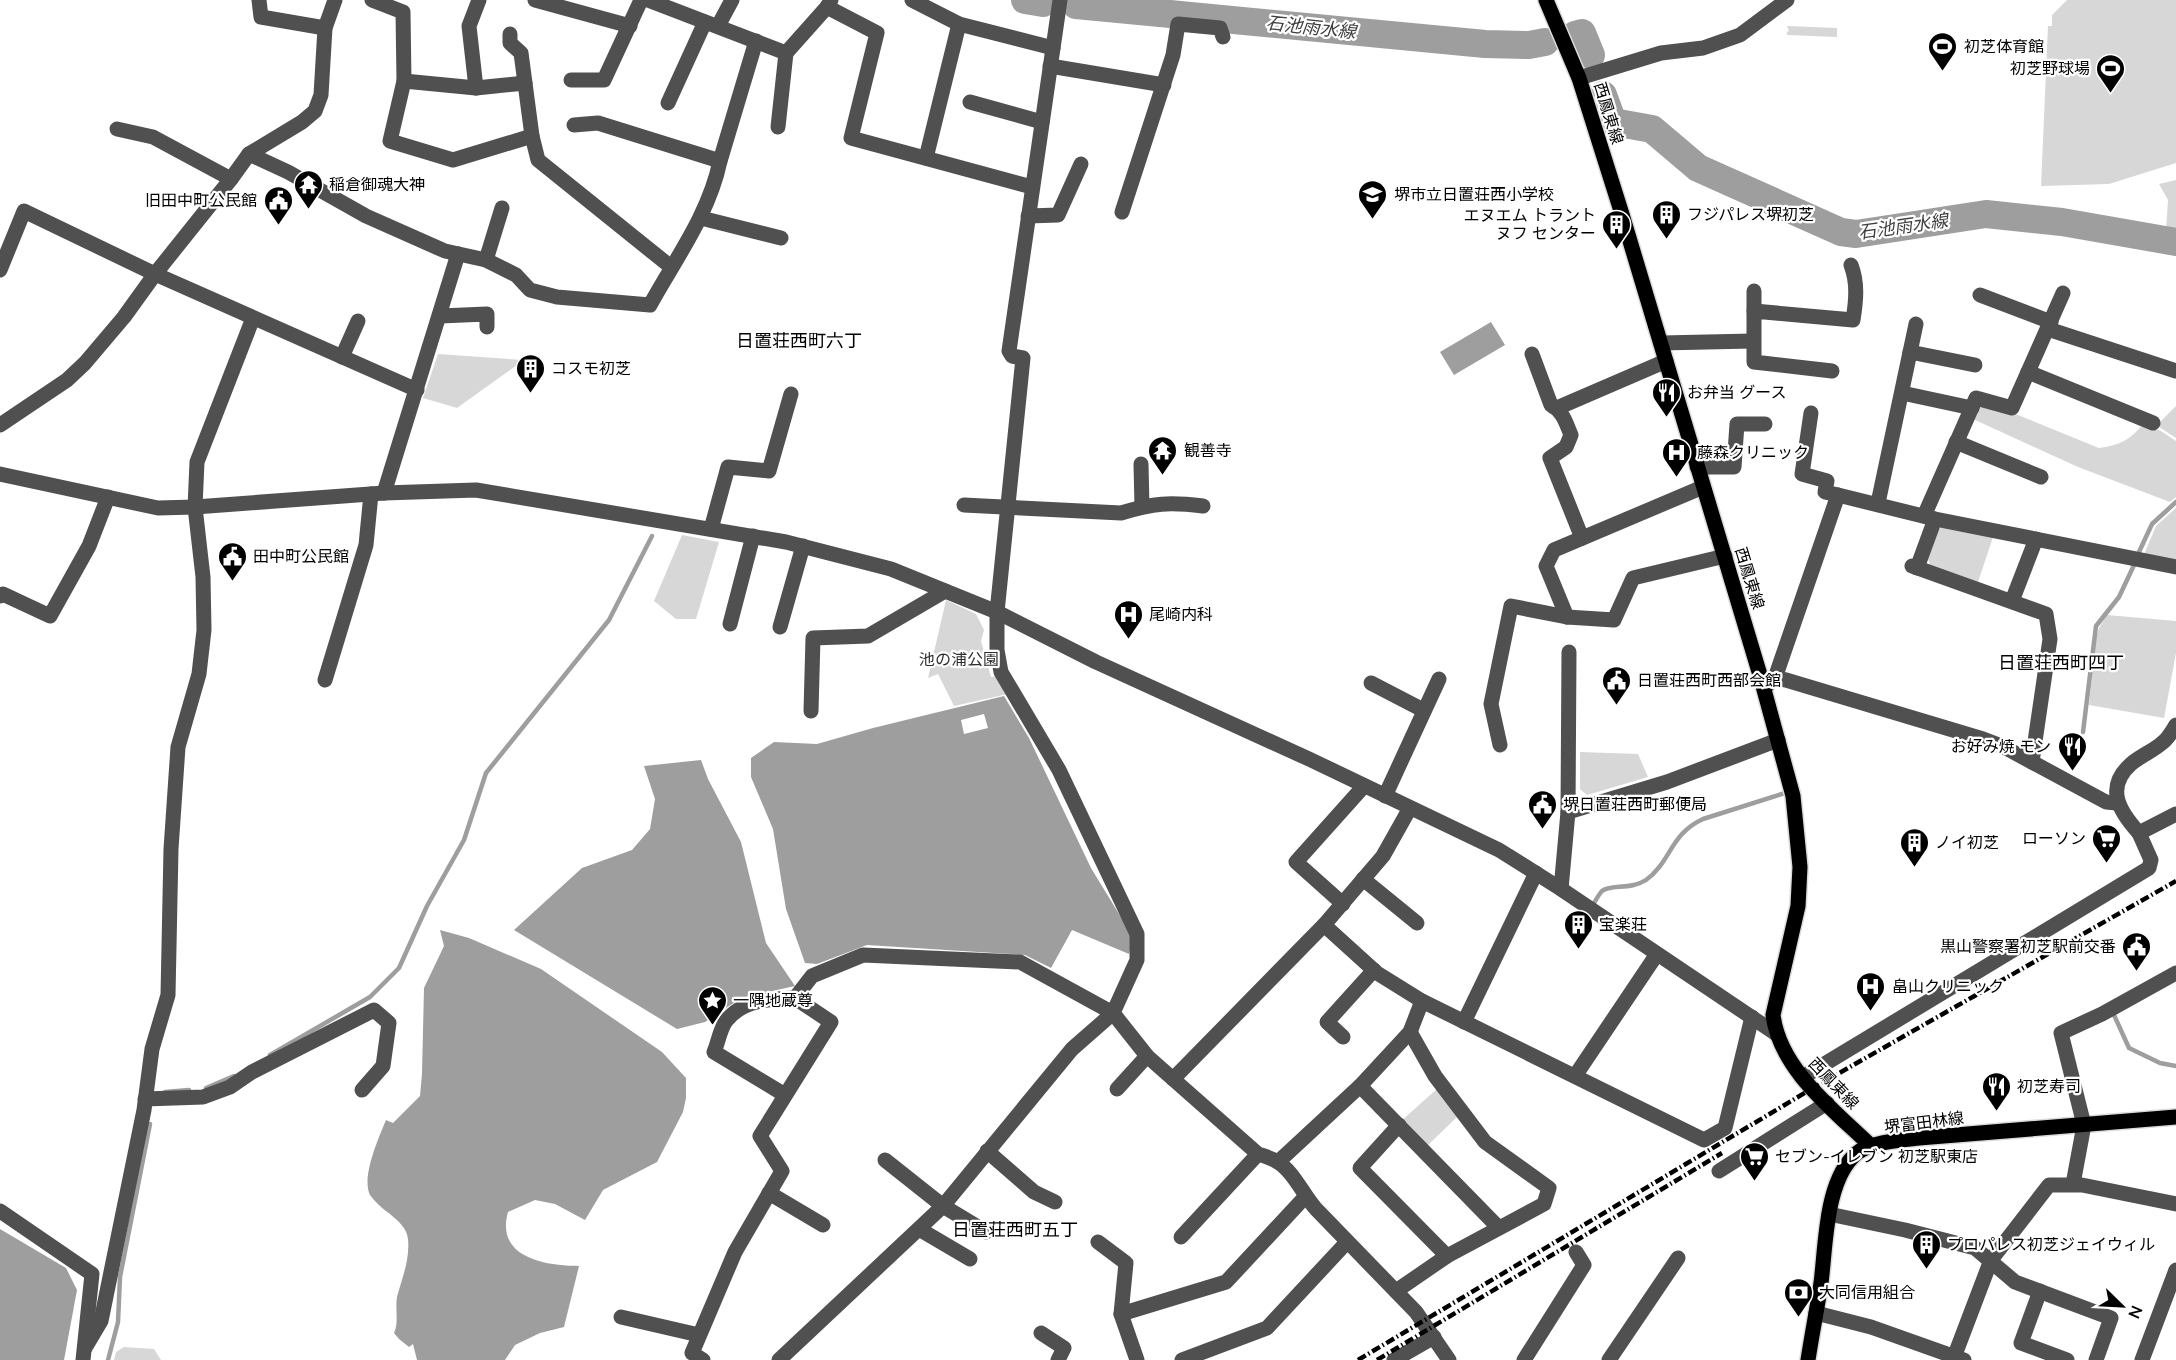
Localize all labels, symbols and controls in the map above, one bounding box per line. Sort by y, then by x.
water label: 石池雨水線 [1265,11,1359,43]
sports icon: 初芝体育館 [1927,30,1959,72]
place label: 初芝体育館 [1964,36,2044,56]
sports icon: 初芝野球場 [2095,52,2127,94]
place label: 初芝野球場 [2010,58,2090,78]
street label: 西鳳東線 [1590,79,1628,147]
temple icon: 稲倉御魂大神 [292,168,324,210]
place label: 稲倉御魂大神 [329,174,425,194]
school or university icon: 堺市立日置荘西小学校 [1357,178,1389,220]
public building icon: 旧田中町公民館 [262,184,294,226]
place label: 堺市立日置荘西小学校 [1394,184,1554,204]
place label: 旧田中町公民館 [145,190,257,210]
building icon: フジパレス堺初芝 [1650,198,1682,240]
place label: フジパレス堺初芝 [1687,204,1814,224]
place label: エヌエム トラント ヌフ センター [1464,205,1596,243]
building icon: エヌエム トラント ヌフ センター [1601,208,1633,250]
water label: 石池雨水線 [1857,208,1951,244]
district label: 日置荘西町六丁 [736,329,862,352]
building icon: コスモ初芝 [514,352,546,394]
place label: コスモ初芝 [551,358,631,378]
restaurant icon: お弁当 グース [1650,376,1682,418]
place label: お弁当 グース [1687,382,1786,402]
temple icon: 観善寺 [1147,434,1179,476]
hospital icon: 藤森クリニック [1660,436,1692,478]
place label: 観善寺 [1184,440,1232,460]
place label: 藤森クリニック [1697,442,1809,462]
public building icon: 田中町公民館 [216,540,248,582]
street label: 西鳳東線 [1731,544,1769,612]
place label: 田中町公民館 [253,546,349,566]
hospital icon: 尾崎内科 [1112,598,1144,640]
place label: 尾崎内科 [1149,604,1213,624]
park label: 池の浦公園 [919,649,999,669]
district label: 日置荘西町四丁 [1998,651,2124,674]
public building icon: 日置荘西町西部会館 [1600,664,1632,706]
place label: 日置荘西町西部会館 [1637,670,1781,690]
restaurant icon: お好み焼 モン [2056,730,2088,772]
place label: お好み焼 モン [1951,736,2051,756]
public building icon: 堺日置荘西町郵便局 [1526,788,1558,830]
place label: 堺日置荘西町郵便局 [1563,794,1707,814]
supermarket icon: ローソン [2091,822,2123,864]
building icon: ノイ初芝 [1898,826,1930,868]
place label: ローソン [2022,828,2086,848]
place label: ノイ初芝 [1935,832,1999,852]
building icon: 宝楽荘 [1562,908,1594,950]
place label: 宝楽荘 [1599,914,1647,934]
public building icon: 黒山警察署初芝駅前交番 [2121,930,2153,972]
place label: 黒山警察署初芝駅前交番 [1940,936,2116,956]
hospital icon: 畠山クリニック [1855,970,1887,1012]
place label: 畠山クリニック [1892,976,2004,996]
place icon: 一隅地蔵尊 [696,984,728,1026]
place label: 一隅地蔵尊 [733,990,813,1010]
street label: 西鳳東線 [1805,1053,1863,1113]
restaurant icon: 初芝寿司 [1980,1070,2012,1112]
place label: 初芝寿司 [2017,1076,2081,1096]
street label: 堺富田林線 [1883,1107,1965,1137]
supermarket icon: セブン-イレブン 初芝駅東店 [1738,1140,1770,1182]
place label: セブン-イレブン 初芝駅東店 [1775,1146,1978,1166]
district label: 日置荘西町五丁 [952,1218,1078,1241]
building icon: プロパレス初芝ジェイウィル [1910,1228,1942,1270]
place label: プロパレス初芝ジェイウィル [1947,1234,2155,1254]
bank icon: 大同信用組合 [1782,1276,1814,1318]
north arrow [2092,1276,2152,1336]
place label: 大同信用組合 [1819,1282,1915,1302]
text: N [2124,1303,2147,1322]

